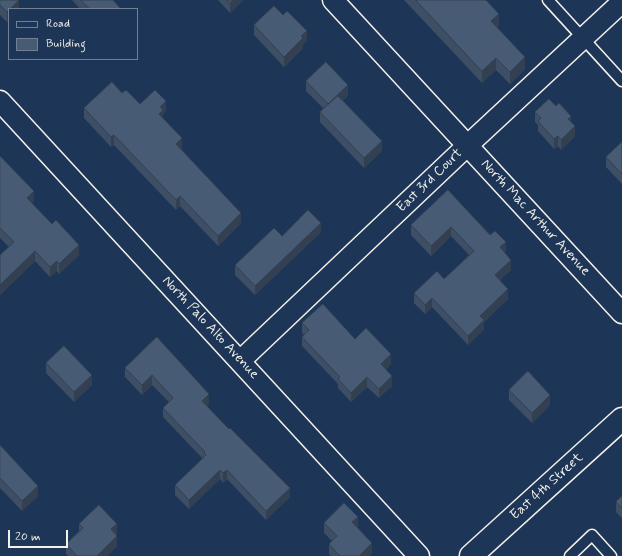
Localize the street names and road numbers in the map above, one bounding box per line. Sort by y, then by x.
street label: East 3rd Court [394,145,466,217]
street label: North Mac Arthur Avenue [477,156,593,280]
street label: North Palo Alto Avenue [158,273,262,383]
street label: East 4th Street [507,450,587,524]

